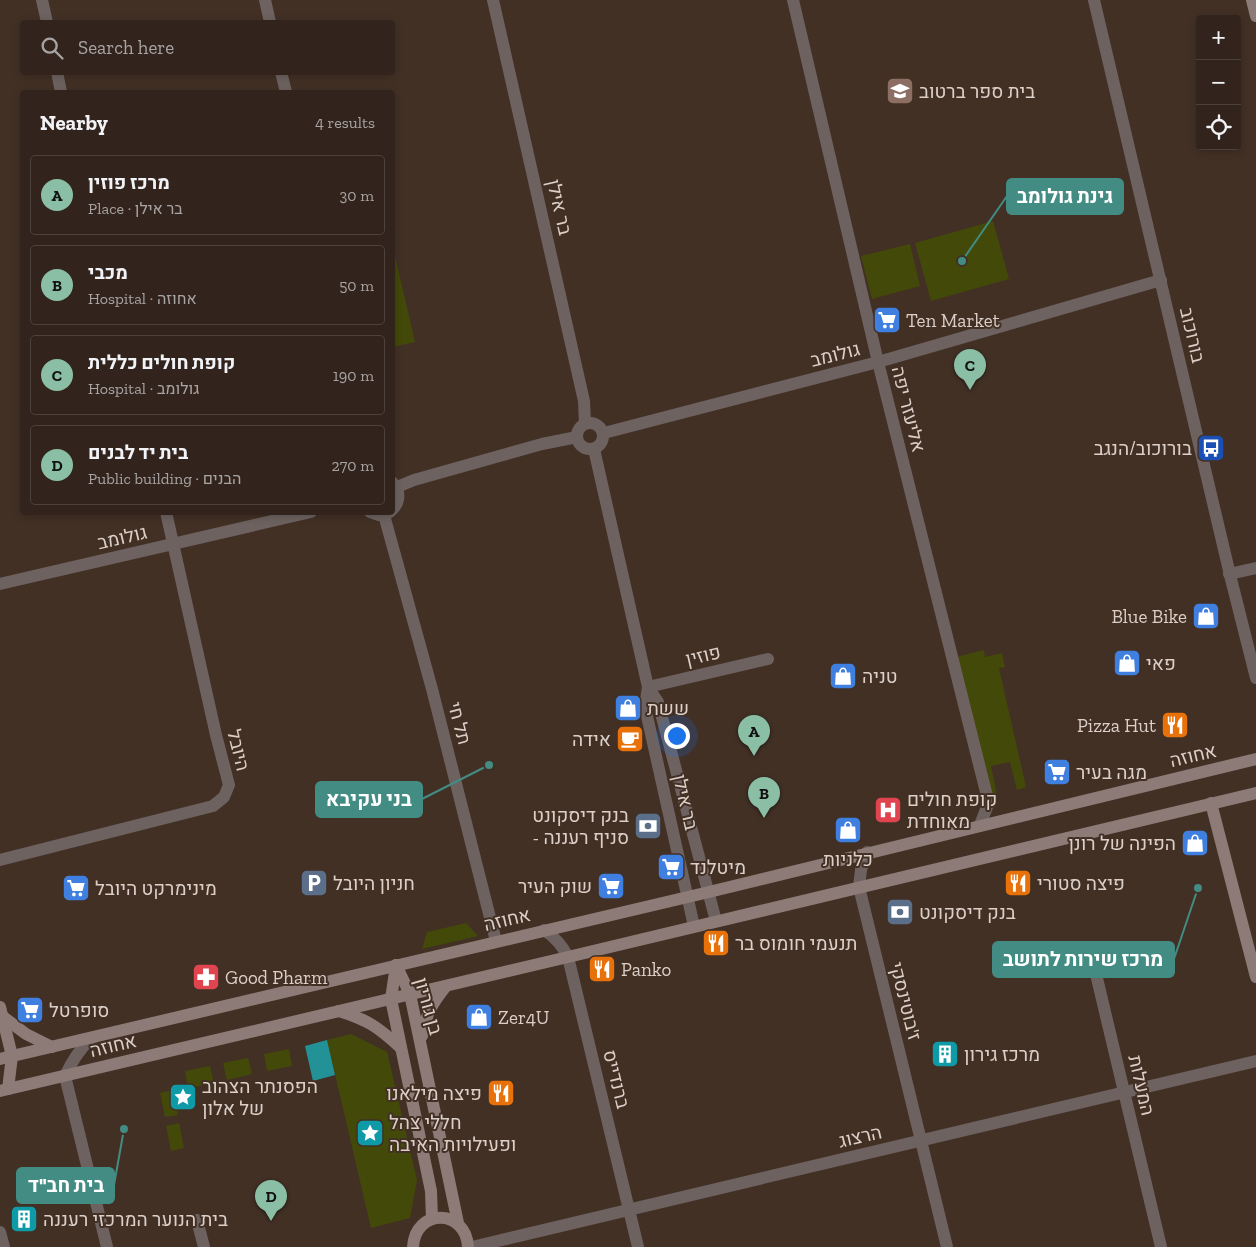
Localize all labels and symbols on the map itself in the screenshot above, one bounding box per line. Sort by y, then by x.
school or university icon: בית ספר ברטוב [885,76,915,106]
place label: בית ספר ברטוב [919,80,1035,103]
street label: בר אילן [542,177,577,237]
callout: גינת גולומב [1007,179,1123,214]
text: גינת גולומב [1017,184,1113,208]
supermarket icon: Ten Market [872,305,902,335]
street label: בורוכוב [1175,305,1210,365]
place label: Ten Market [906,309,1000,332]
street label: גולומב [808,337,862,372]
pin: C [954,349,986,390]
street label: אליעזר יפה [887,364,930,455]
bus stop icon: בורוכוב/הנגב [1196,433,1226,463]
place label: בורוכוב/הנגב [1094,437,1192,460]
street label: גולומב [95,521,149,554]
shop icon: Blue Bike [1191,601,1221,631]
place label: Blue Bike [1111,605,1187,628]
street label: פוזין [683,640,723,671]
shop icon: פאי [1112,648,1142,678]
place label: פאי [1146,652,1176,675]
shop icon: טניה [828,661,858,691]
place label: טניה [862,665,898,688]
shop icon: ששת [613,693,643,723]
place label: ששת [647,697,689,720]
street label: תל חי [443,699,476,747]
restaurant icon: Pizza Hut [1160,710,1190,740]
place label: Pizza Hut [1077,714,1156,737]
pin: A [738,715,770,756]
your location [664,723,690,749]
cafe icon: אידה [615,724,645,754]
street label: היובל [222,727,255,773]
place label: אידה [572,728,611,751]
street label: אחוזה [1168,739,1219,772]
supermarket icon: מגה בעיר [1042,757,1072,787]
place label: מגה בעיר [1076,761,1147,784]
street label: בר אילן [668,772,703,832]
pin: B [748,777,780,818]
callout: בני עקיבא [316,782,422,817]
text: בני עקיבא [326,787,412,811]
place label: קופת חולים מאוחדת [907,788,997,833]
hospital icon: קופת חולים מאוחדת [873,795,903,825]
place label: בנק דיסקונט - סניף רעננה [532,804,629,849]
bank icon: בנק דיסקונט - סניף רעננה [633,811,663,841]
shop icon: כלניות [833,815,863,845]
shop icon: הפינה של רונן [1180,828,1210,858]
place label: הפינה של רונן [1068,832,1176,855]
place label: כלניות [823,848,873,871]
supermarket icon: מיטלנד [656,852,686,882]
place label: מיטלנד [690,856,746,879]
parking icon: חניון היובל [299,868,329,898]
restaurant icon: פיצה סטורי [1003,868,1033,898]
supermarket icon: שוק העיר [596,871,626,901]
place label: חניון היובל [333,872,415,895]
place label: פיצה סטורי [1037,872,1125,895]
supermarket icon: מינימרקט היובל [61,873,91,903]
place label: שוק העיר [518,875,592,898]
place label: מינימרקט היובל [95,877,217,900]
bank icon: בנק דיסקונט [885,897,915,927]
place label: בנק דיסקונט [919,901,1016,924]
street label: אחוזה [482,903,533,936]
restaurant icon: תנעמי חומוס בר [701,928,731,958]
place label: תנעמי חומוס בר [735,932,857,955]
callout: מרכז שירות לתושב [993,942,1174,977]
text: מרכז שירות לתושב [1003,947,1163,971]
restaurant icon: Panko [587,954,617,984]
place label: Panko [621,958,671,981]
street label: ז'בוטינסקי [885,960,926,1043]
pharmacy icon: Good Pharm [191,962,221,992]
place label: Good Pharm [225,966,328,989]
street label: בן גוריון [409,975,448,1038]
supermarket icon: סופרטל [15,995,45,1025]
place label: סופרטל [49,999,109,1022]
shop icon: Zer4U [464,1002,494,1032]
place label: Zer4U [498,1006,549,1029]
street label: אחוזה [88,1029,139,1062]
building icon: מרכז גירון [930,1039,960,1069]
place label: מרכז גירון [964,1043,1040,1066]
street label: ברנדייס [598,1047,635,1111]
street label: המעלות [1123,1053,1160,1118]
place label: הפסנתר הצהוב של אלון [202,1075,318,1120]
restaurant icon: פיצה מילאנו [486,1078,516,1108]
place icon: הפסנתר הצהוב של אלון [168,1082,198,1112]
place label: פיצה מילאנו [386,1082,482,1105]
place label: חללי צהל ופעילויות האיבה [389,1111,516,1156]
place icon: חללי צהל ופעילויות האיבה [355,1118,385,1148]
street label: הרצוג [836,1120,884,1153]
callout: בית חב"ד [17,1168,114,1203]
text: בית חב"ד [28,1173,104,1197]
pin: D [255,1180,287,1221]
building icon: בית הנוער המרכזי רעננה [9,1204,39,1234]
place label: בית הנוער המרכזי רעננה [43,1208,228,1231]

